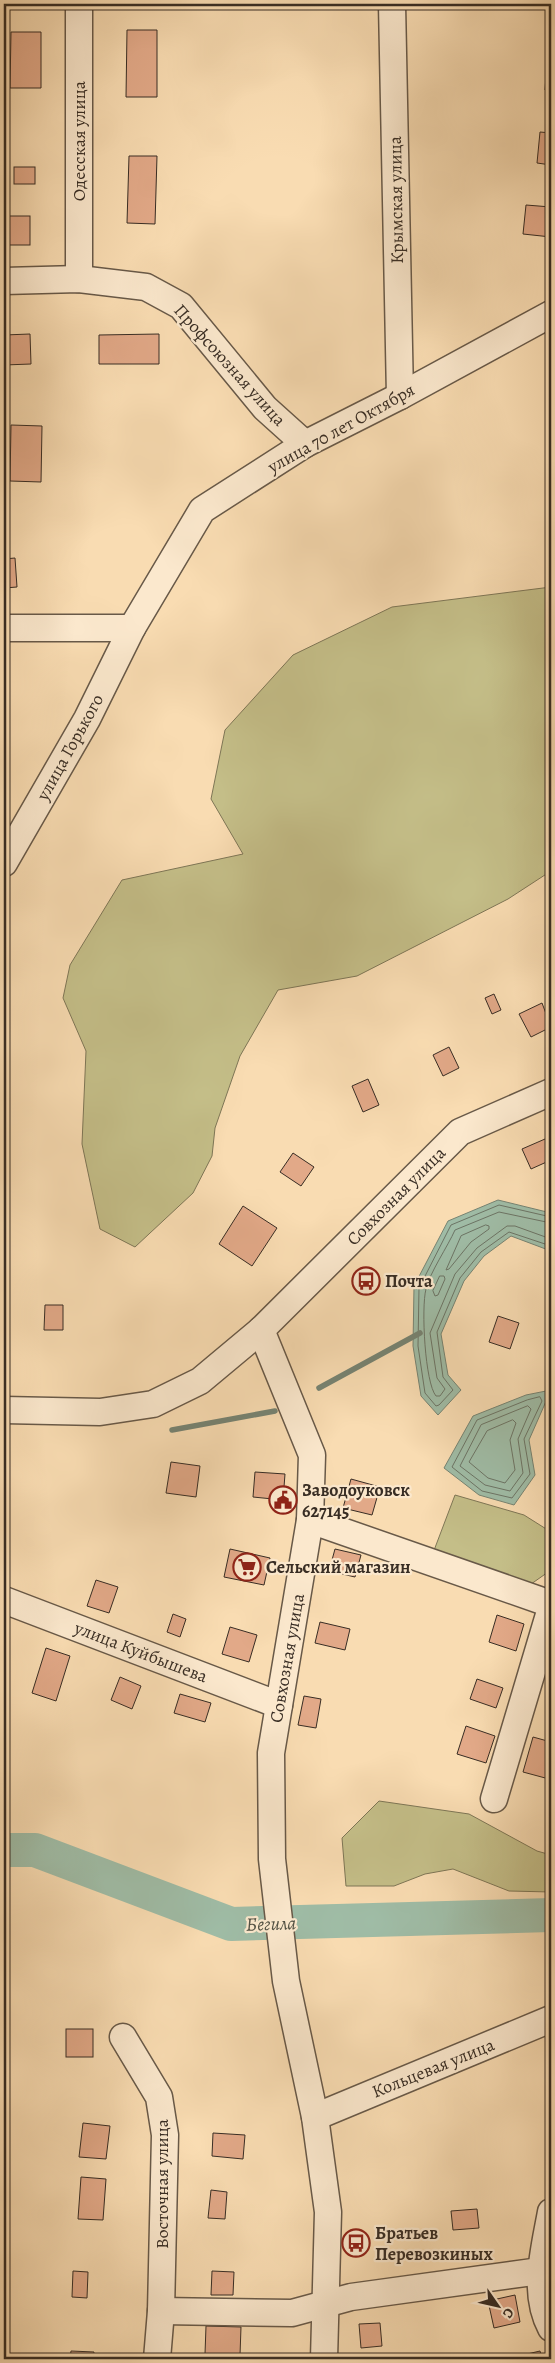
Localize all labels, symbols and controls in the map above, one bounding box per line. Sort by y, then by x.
street label: Одесская улица [67,80,91,201]
street label: Крымская улица [383,135,409,264]
street label: Профсоюзная улица [169,299,292,432]
street label: улица 70 лет Октября [262,378,419,479]
street label: улица Горького [30,689,109,805]
street label: Совхозная улица [341,1141,451,1251]
bus stop icon: Почта [351,1266,381,1296]
place label: Почта [385,1269,433,1293]
place label: Заводоуковск 627145 [302,1478,410,1523]
public building icon: Заводоуковск 627145 [268,1485,298,1515]
supermarket icon: Сельский магазин [232,1552,262,1582]
place label: Сельский магазин [266,1555,411,1579]
street label: Совхозная улица [264,1591,310,1725]
street label: улица Куйбышева [70,1615,211,1689]
water label: Бегила [245,1910,297,1938]
street label: Кольцевая улица [368,2032,498,2104]
street label: Восточная улица [150,2118,174,2249]
place label: Братьев Перевозкиных [375,2221,493,2266]
bus stop icon: Братьев Перевозкиных [341,2228,371,2258]
north arrow [472,2280,522,2330]
text: С [498,2304,519,2322]

